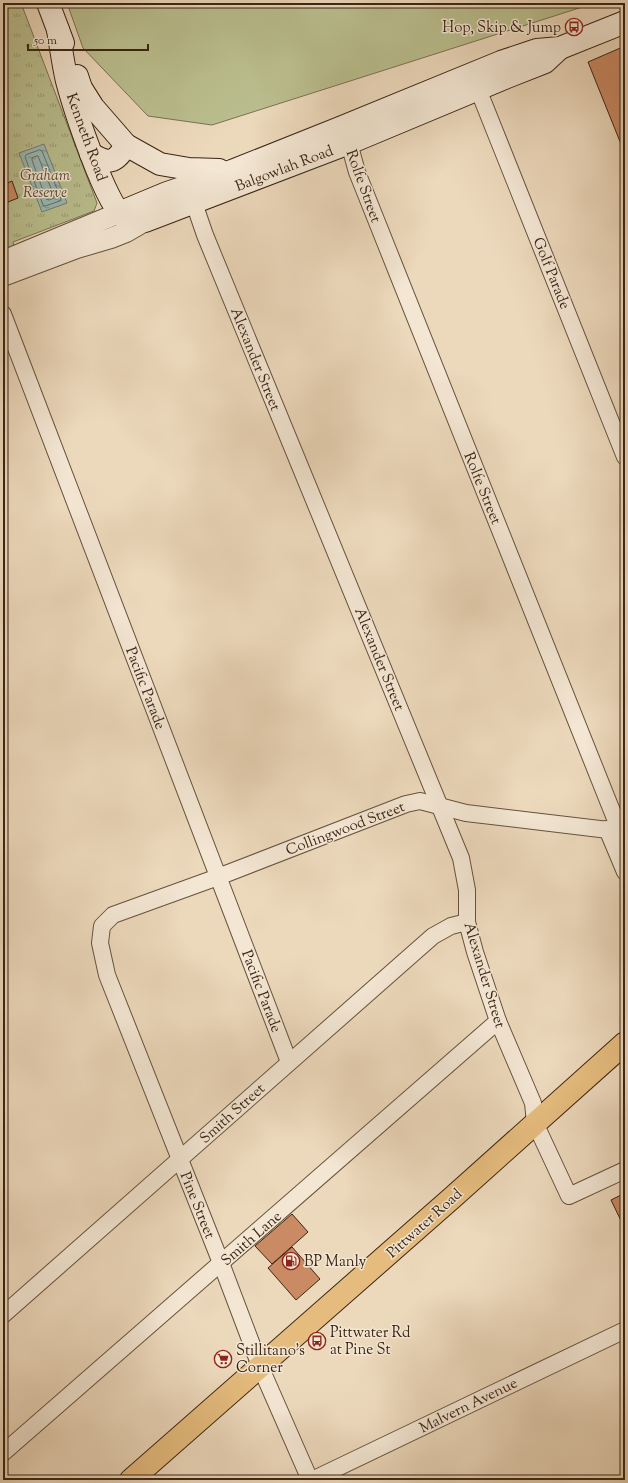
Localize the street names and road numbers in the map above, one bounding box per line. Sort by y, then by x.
street label: Kenneth Road [60,90,111,185]
street label: Balgowlah Road [233,141,337,198]
street label: Rolfe Street [340,147,386,226]
street label: Golf Parade [527,235,574,313]
street label: Alexander Street [224,305,285,414]
street label: Rolfe Street [458,449,506,528]
street label: Alexander Street [348,605,409,714]
street label: Pacific Parade [119,644,170,733]
street label: Collingwood Street [283,797,408,862]
street label: Alexander Street [457,920,510,1031]
street label: Pacific Parade [235,947,286,1036]
street label: Smith Street [196,1079,270,1149]
street label: Pine Street [174,1169,219,1242]
street label: Pittwater Road [383,1184,468,1264]
street label: Smith Lane [217,1207,287,1271]
street label: Malvern Avenue [416,1373,521,1439]

